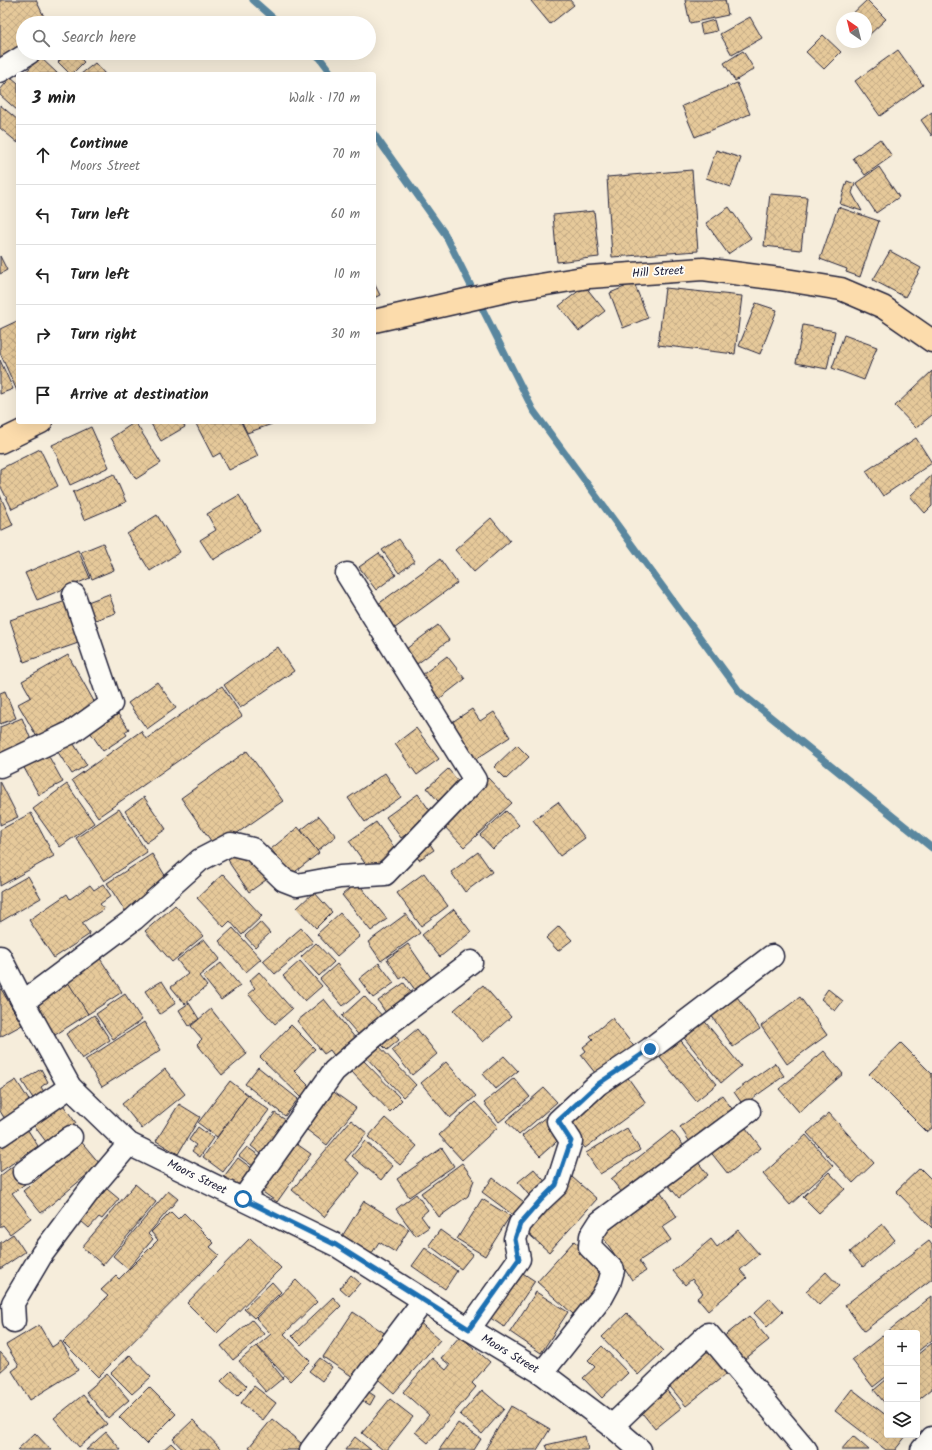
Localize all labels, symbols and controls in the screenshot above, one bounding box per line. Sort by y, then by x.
north arrow [836,12,872,48]
search box [16,16,376,60]
text: Search here [62,26,136,50]
icon: search [30,27,52,49]
text: 3 min [32,85,76,112]
text: Walk · 170 m [289,88,360,109]
text: Continue [70,132,128,156]
icon: ahead [32,144,54,166]
text: 70 m [332,144,360,165]
text: Moors Street [70,156,140,177]
text: Turn left [70,203,130,227]
icon: left [32,204,54,226]
text: 60 m [331,204,360,225]
street label: Hill Street [631,261,685,283]
text: Turn left [70,263,130,287]
icon: left [32,264,54,286]
text: 10 m [334,264,360,285]
text: Turn right [70,323,137,347]
icon: right [32,324,54,346]
text: 30 m [331,324,360,345]
text: Arrive at destination [70,383,209,407]
icon: arrive [32,384,54,406]
route end [641,1040,659,1058]
street label: Moors Street [164,1154,231,1200]
route start [234,1190,252,1208]
street label: Moors Street [477,1329,543,1379]
map controls [884,1330,920,1438]
button: + [884,1330,920,1366]
button: − [884,1366,920,1402]
button: layers [884,1402,920,1438]

